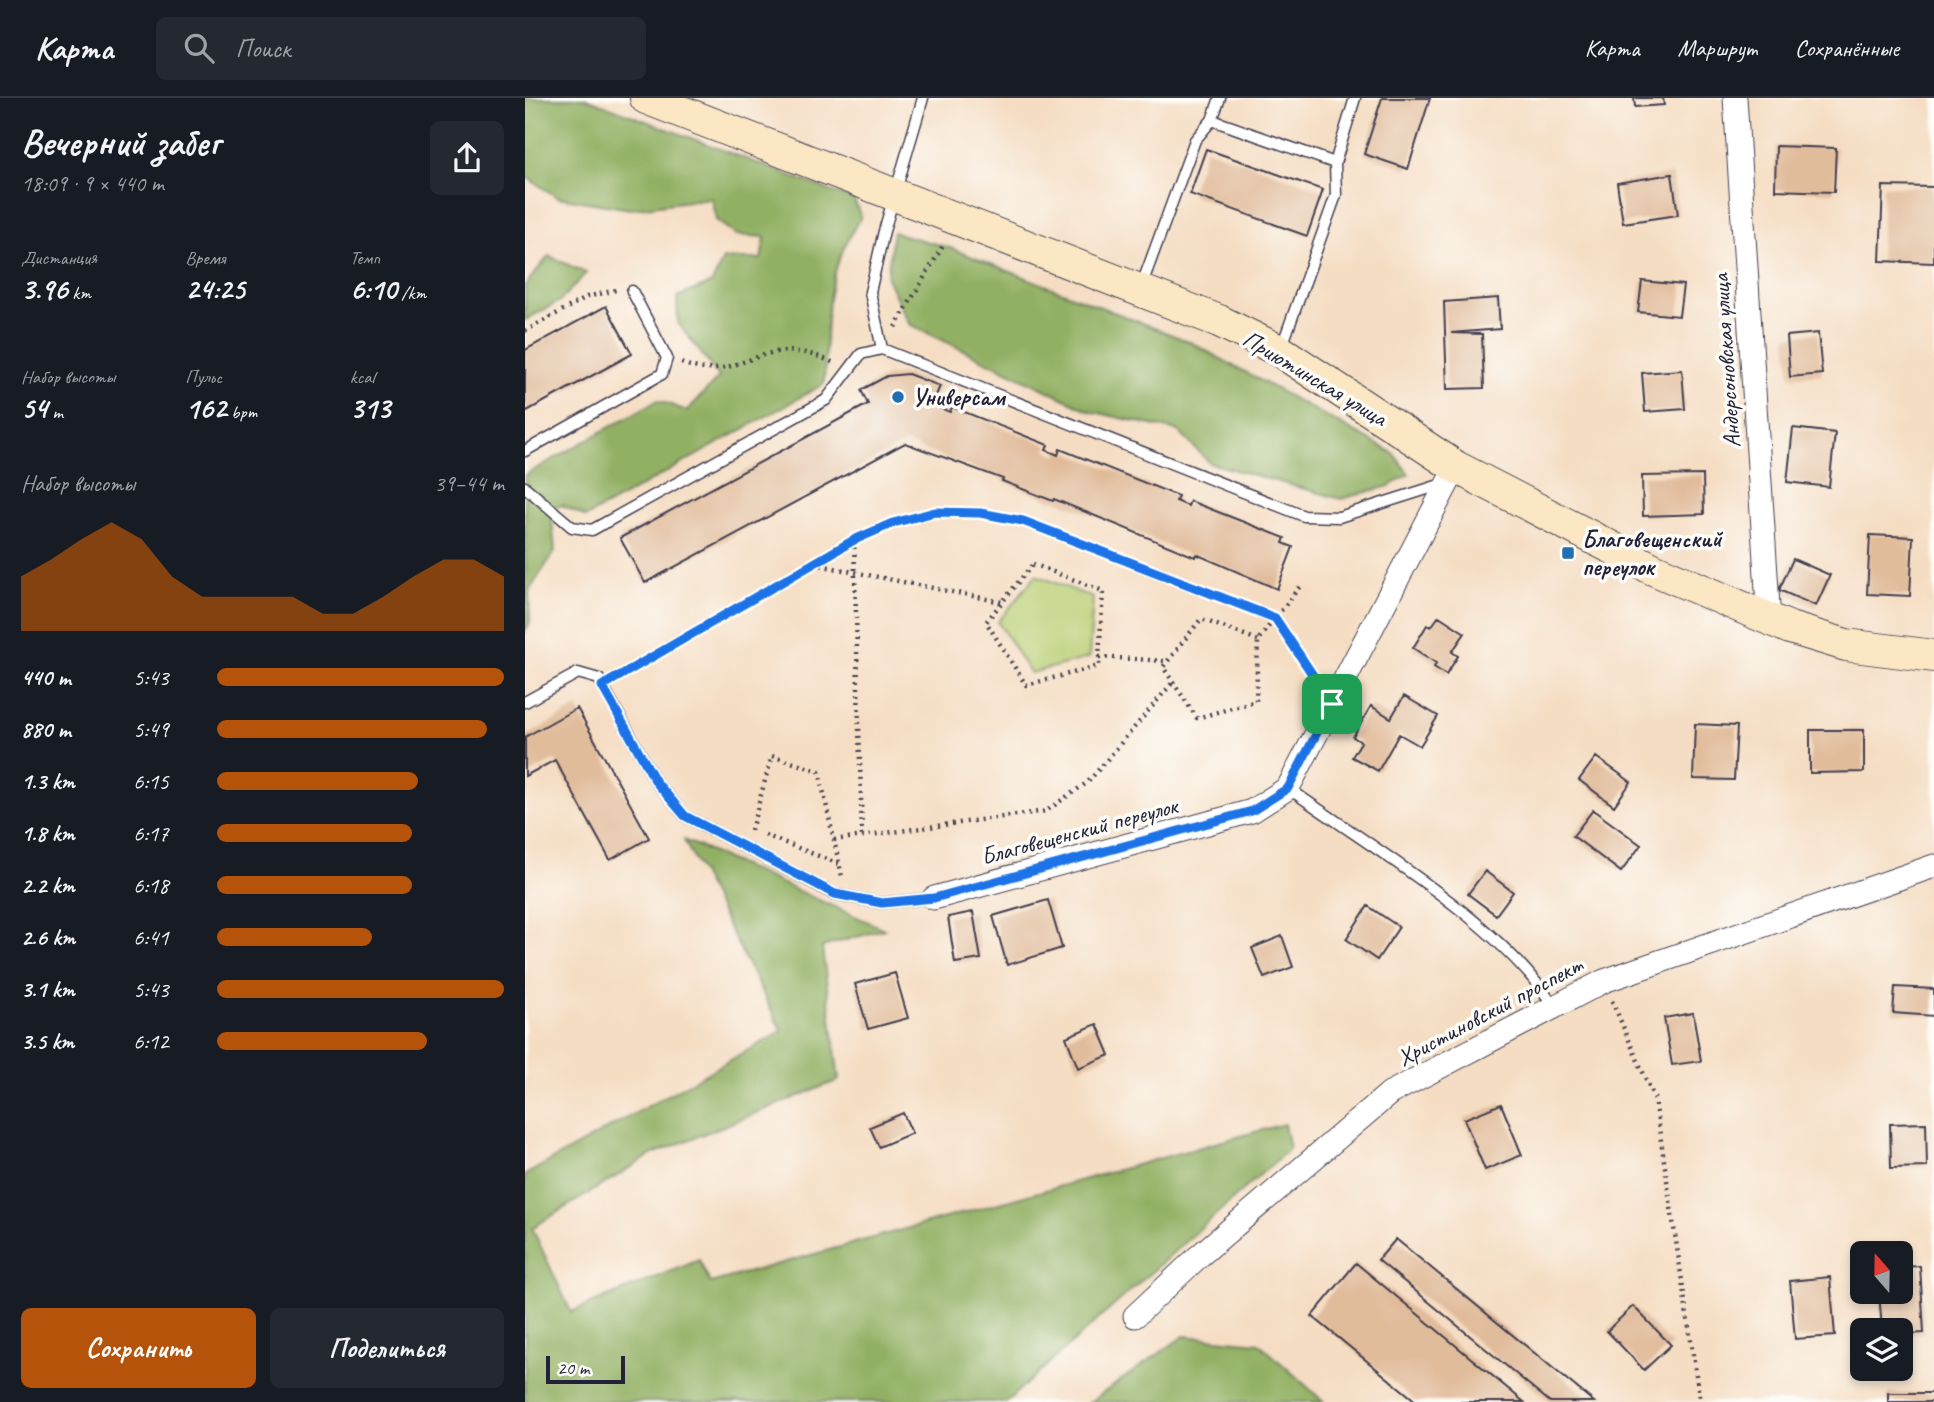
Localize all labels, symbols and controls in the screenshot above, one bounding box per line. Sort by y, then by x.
search box [156,17,646,80]
text: Карта [35,27,114,69]
icon: search [180,29,218,67]
text: Поиск [236,32,290,65]
text: Карта [1585,33,1640,63]
text: Маршрут [1678,33,1757,63]
text: Сохранённые [1795,33,1899,63]
text: Вечерний забег [21,119,220,166]
button: share [430,121,504,195]
text: 18:09 · 9 × 440 m [21,169,164,198]
text: Дистанция [21,246,97,270]
text: Время [185,246,225,270]
text: Темп [350,246,380,270]
text: 3.96 [21,270,68,308]
text: 24:25 [185,270,245,308]
text: 6:10 [350,270,397,308]
street label: Андерсоновская улица [1705,272,1747,449]
text: km [68,281,91,305]
text: /km [397,281,426,305]
street label: Приютинская улица [1237,323,1394,433]
text: Набор высоты [21,365,115,389]
text: Пульс [185,365,222,389]
text: kcal [350,365,375,389]
place label: Универсам [912,382,1006,412]
text: 54 [21,389,48,427]
text: 162 [185,389,226,427]
text: 313 [350,389,390,427]
marker: Универсам [890,389,906,405]
text: m [48,400,63,424]
text: bpm [226,400,257,424]
text: Набор высоты [21,469,135,498]
text: 39–44 m [434,469,504,498]
place label: Благовещенский переулок [1582,524,1723,582]
marker: Благовещенский переулок [1560,545,1576,561]
text: 440 m [21,663,71,692]
text: 5:43 [133,663,169,692]
pin [1302,674,1362,734]
icon: arrive [1313,685,1351,723]
text: 880 m [21,715,71,744]
text: 5:49 [133,715,169,744]
text: 1.3 km [21,767,75,796]
text: 6:15 [133,767,169,796]
street label: Благовещенский переулок [978,790,1183,872]
text: 1.8 km [21,819,75,848]
text: 6:17 [133,819,169,848]
text: 2.2 km [21,871,75,900]
text: 6:18 [133,871,169,900]
text: 2.6 km [21,923,75,952]
text: 6:41 [133,923,169,952]
street label: Христиновский проспект [1392,949,1588,1073]
text: 3.1 km [21,975,75,1004]
text: 5:43 [133,975,169,1004]
text: 3.5 km [21,1027,74,1056]
text: 6:12 [133,1027,169,1056]
north arrow [1850,1241,1913,1304]
map controls [1850,1241,1913,1381]
button: Сохранить [21,1308,256,1388]
button: Поделиться [270,1308,504,1388]
button: layers [1850,1318,1913,1381]
scale bar [546,1353,625,1385]
text: 20 m [557,1356,589,1380]

